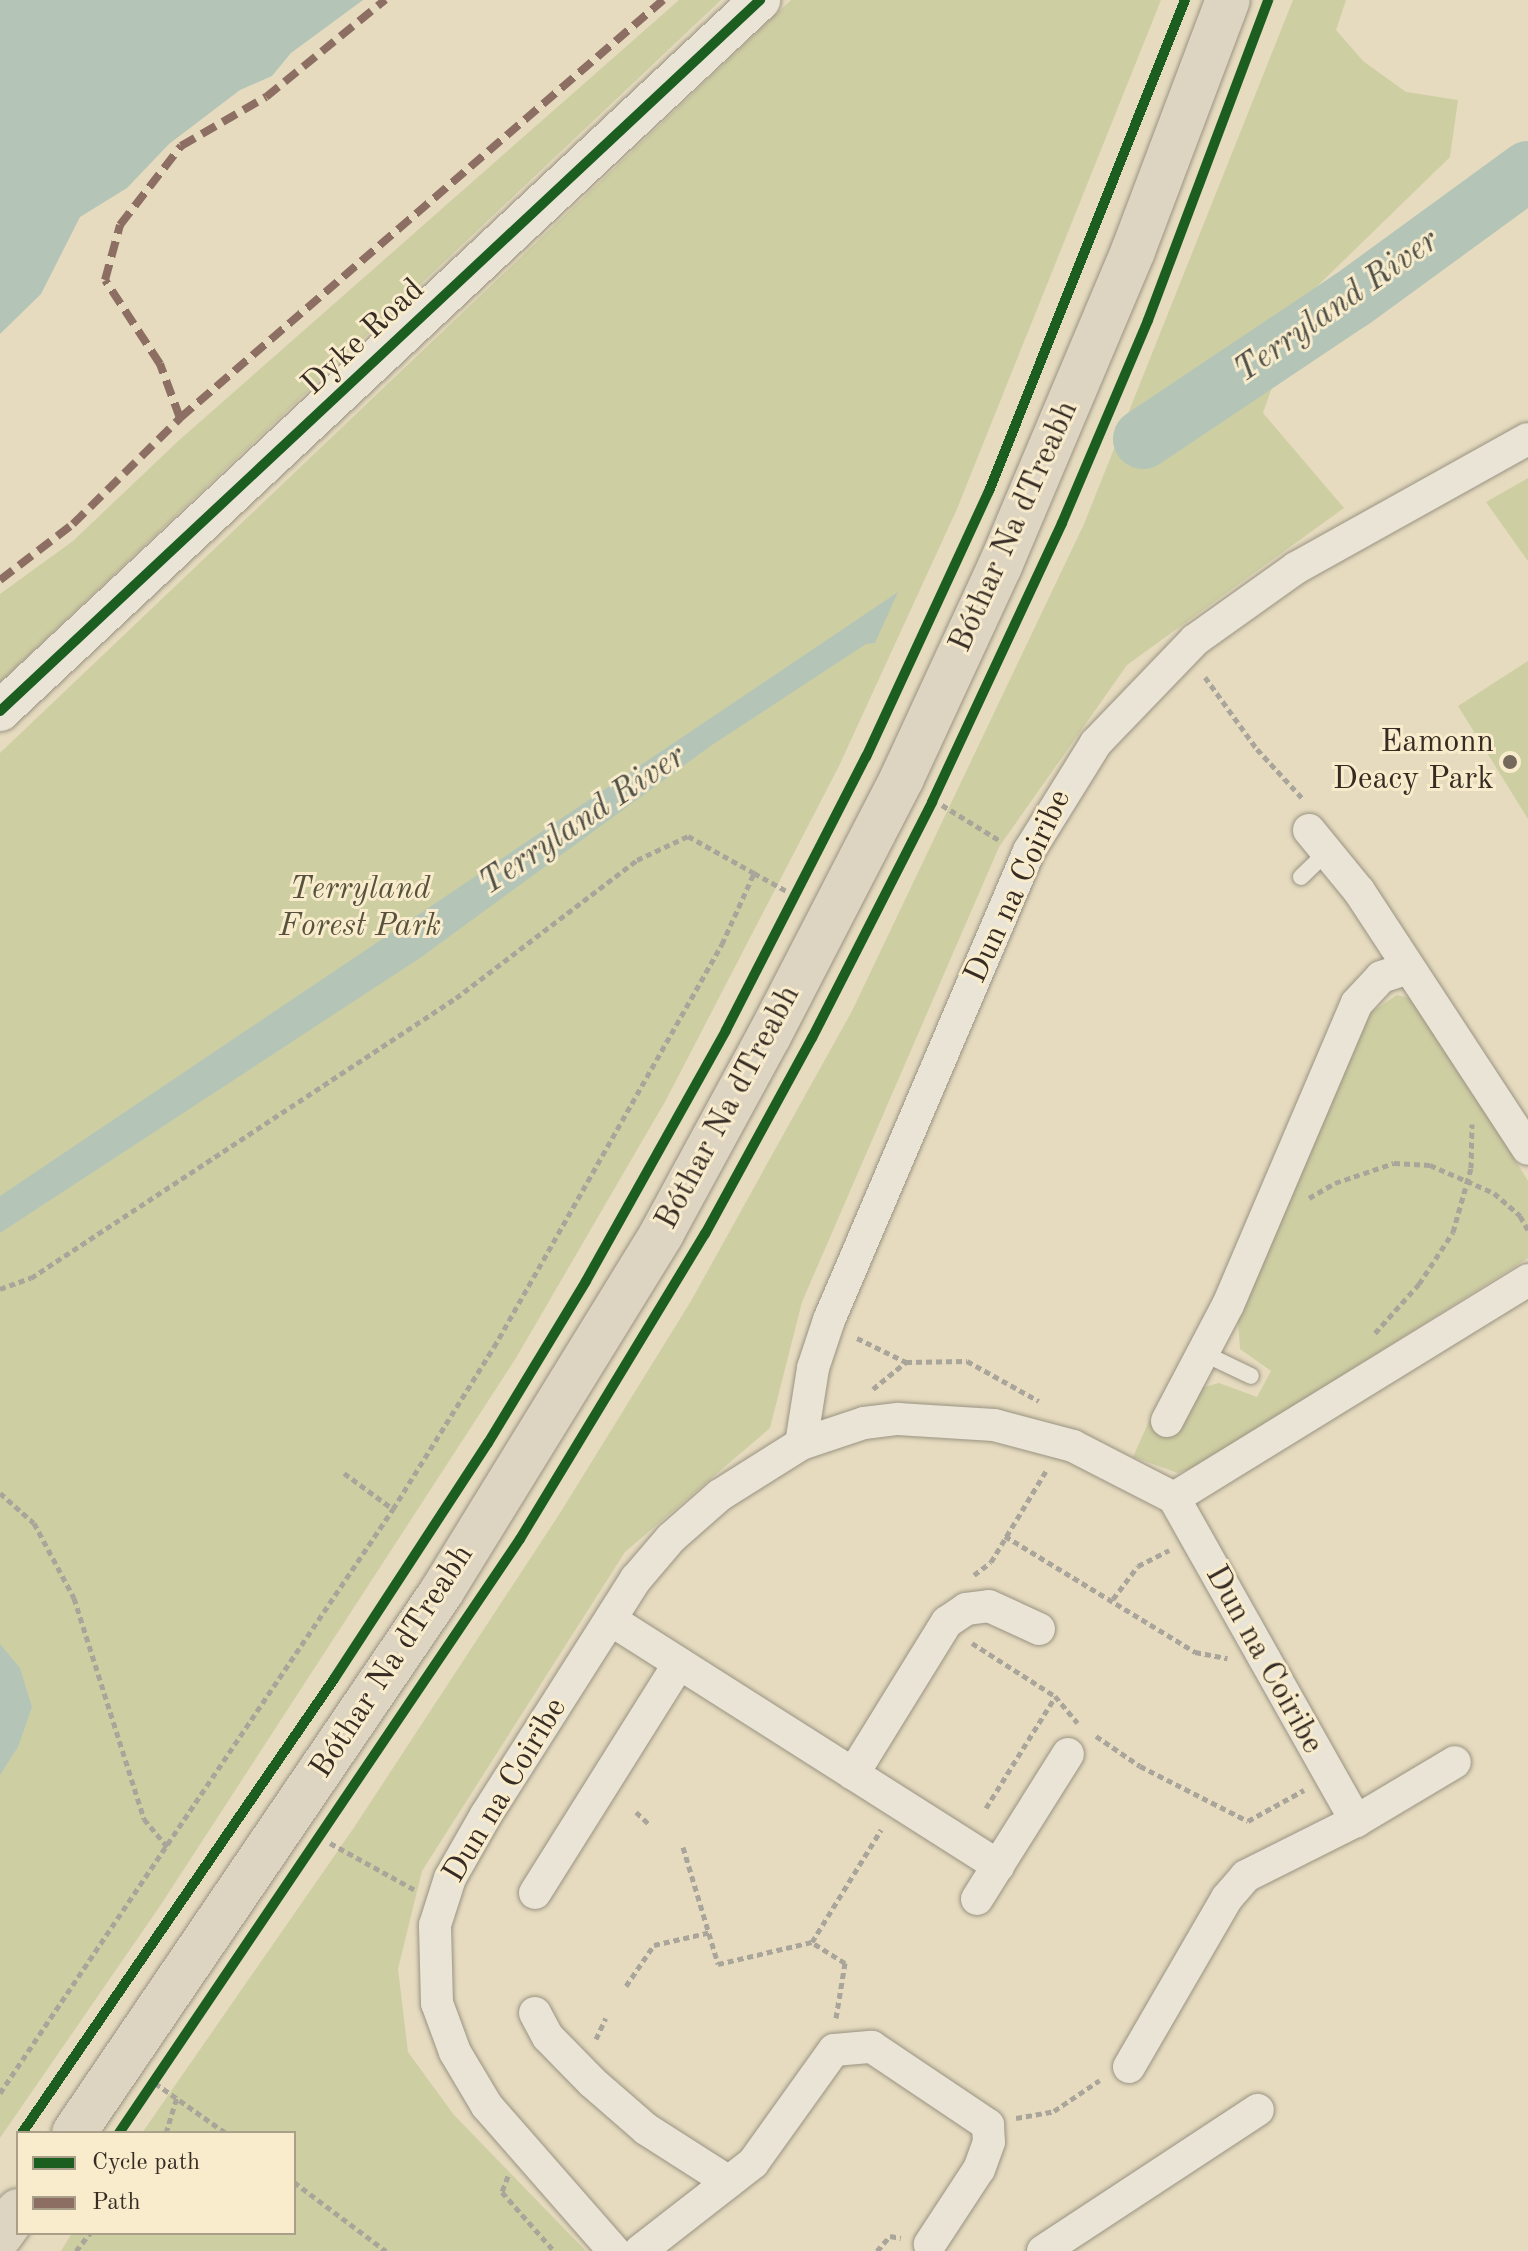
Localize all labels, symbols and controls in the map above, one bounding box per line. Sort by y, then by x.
water label: Terryland River [1227,222,1447,392]
street label: Dyke Road [295,272,433,404]
street label: Bóthar Na dTreabh [942,395,1088,659]
place label: Eamonn Deacy Park [1333,725,1494,800]
water label: Terryland River [472,737,694,905]
marker: Eamonn Deacy Park [1501,753,1519,771]
street label: Dun na Coiribe [957,784,1081,990]
park label: Terryland Forest Park [279,872,441,947]
street label: Bóthar Na dTreabh [648,979,810,1237]
street label: Bóthar Na dTreabh [303,1538,483,1786]
street label: Dun na Coiribe [1196,1559,1330,1761]
street label: Dun na Coiribe [436,1691,576,1891]
legend [16,2131,296,2235]
text: Cycle path [92,2151,200,2175]
text: Path [92,2191,141,2215]

